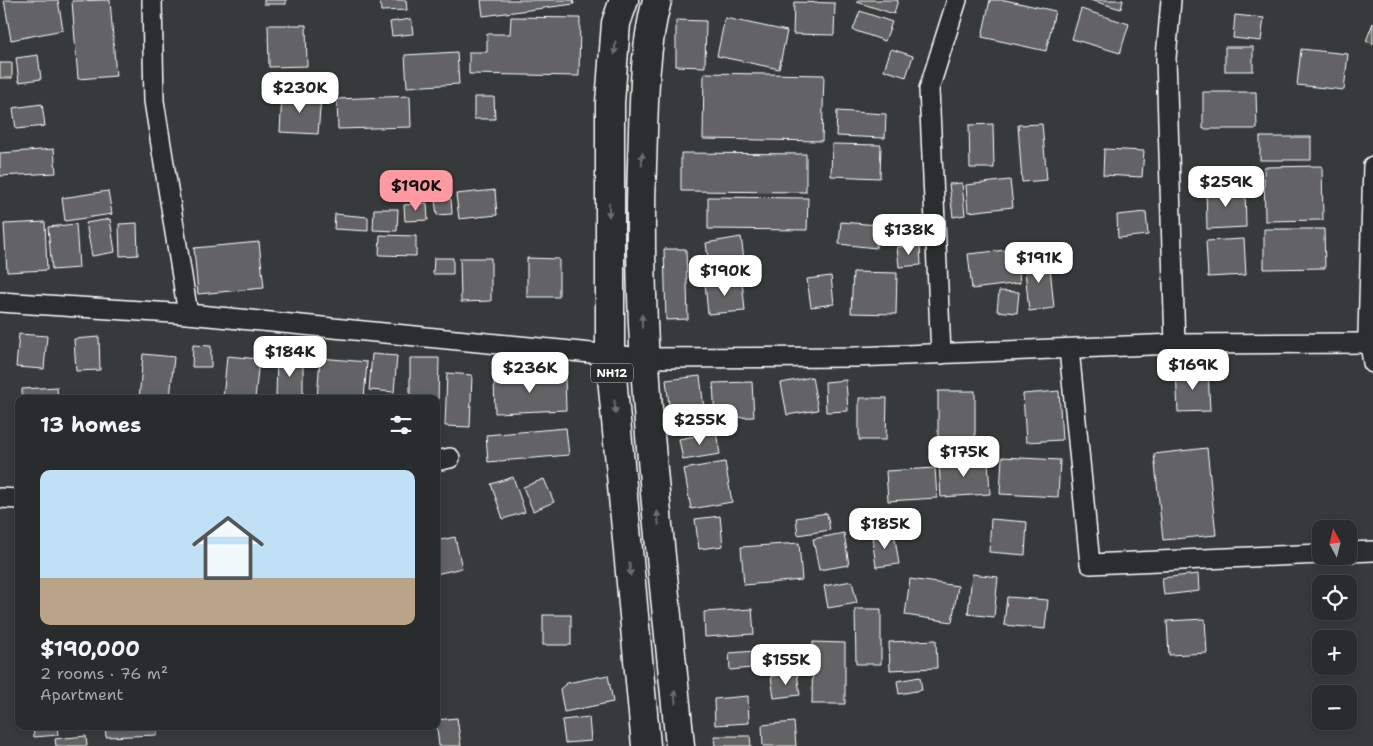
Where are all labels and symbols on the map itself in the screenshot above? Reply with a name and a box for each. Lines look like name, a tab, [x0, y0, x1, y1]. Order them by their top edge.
one-way arrow	[610, 40, 618, 56]
pin: $230K	[265, 72, 335, 114]
one-way arrow	[638, 151, 646, 167]
pin: $259K	[1191, 166, 1261, 208]
pin: $190K	[381, 170, 451, 212]
one-way arrow	[605, 202, 613, 218]
pin: $138K	[874, 214, 944, 256]
pin: $191K	[1004, 242, 1074, 284]
pin: $190K	[690, 254, 760, 297]
one-way arrow	[638, 313, 646, 329]
pin: $184K	[255, 336, 325, 378]
pin: $169K	[1158, 348, 1228, 391]
pin: $236K	[495, 352, 565, 394]
road number: NH12	[591, 363, 633, 382]
one-way arrow	[611, 399, 619, 415]
pin: $255K	[665, 404, 735, 446]
pin: $175K	[929, 436, 999, 478]
pin: $185K	[850, 508, 920, 550]
one-way arrow	[654, 510, 662, 526]
north arrow	[1312, 520, 1358, 565]
one-way arrow	[626, 561, 634, 577]
pin: $155K	[751, 644, 821, 686]
one-way arrow	[671, 689, 679, 705]

